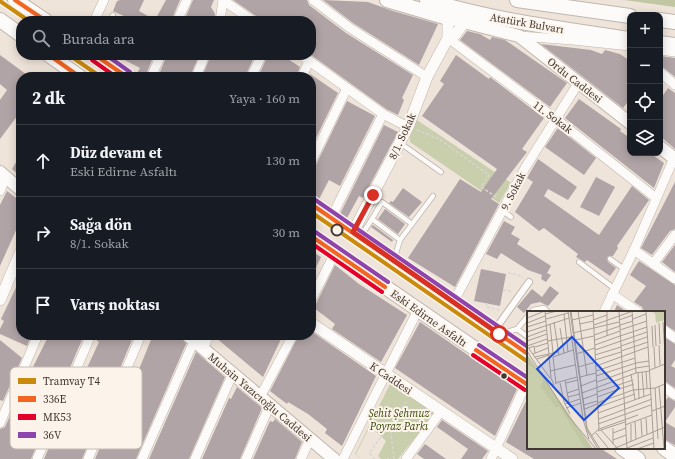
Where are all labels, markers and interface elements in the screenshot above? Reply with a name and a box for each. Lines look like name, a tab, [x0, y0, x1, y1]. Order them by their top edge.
street label: Atatürk Bulvarı	[489, 10, 565, 37]
map controls	[627, 12, 663, 156]
button: +	[627, 12, 663, 48]
search box	[16, 16, 316, 60]
icon: search	[30, 27, 52, 49]
text: Burada ara	[62, 28, 135, 49]
button: −	[627, 48, 663, 84]
street label: Ordu Caddesi	[544, 54, 605, 107]
button: locate	[627, 84, 663, 120]
text: 2 dk	[32, 86, 65, 110]
text: Yaya · 160 m	[229, 90, 300, 107]
street label: 11. Sokak	[530, 98, 576, 138]
street label: 8/1. Sokak	[385, 110, 420, 162]
button: layers	[627, 120, 663, 156]
text: Düz devam et	[70, 142, 162, 163]
icon: ahead	[32, 150, 54, 172]
text: 130 m	[266, 152, 300, 169]
text: Eski Edirne Asfaltı	[70, 163, 177, 180]
street label: 9. Sokak	[498, 169, 530, 213]
route end	[364, 186, 382, 204]
text: Sağa dön	[70, 214, 132, 235]
icon: right	[32, 222, 54, 244]
unlabelled marker	[330, 223, 344, 237]
text: 30 m	[272, 224, 300, 241]
text: 8/1. Sokak	[70, 235, 129, 252]
street label: Eski Edirne Asfaltı	[387, 286, 470, 350]
icon: arrive	[32, 294, 54, 316]
text: Varış noktası	[70, 294, 160, 315]
inset map	[527, 311, 665, 449]
route start	[490, 325, 508, 343]
street label: Muhsin Yazıcıoğlu Caddesi	[205, 350, 315, 445]
street label: K Caddesi	[366, 359, 415, 398]
legend	[10, 367, 142, 449]
unlabelled marker	[499, 371, 509, 381]
text: Tramvay T4	[43, 374, 100, 389]
text: 336E	[43, 392, 66, 407]
park label: Şehit Şehmuz Poyraz Parkı	[368, 406, 430, 434]
text: MK53	[43, 410, 72, 425]
text: 36V	[43, 428, 62, 443]

